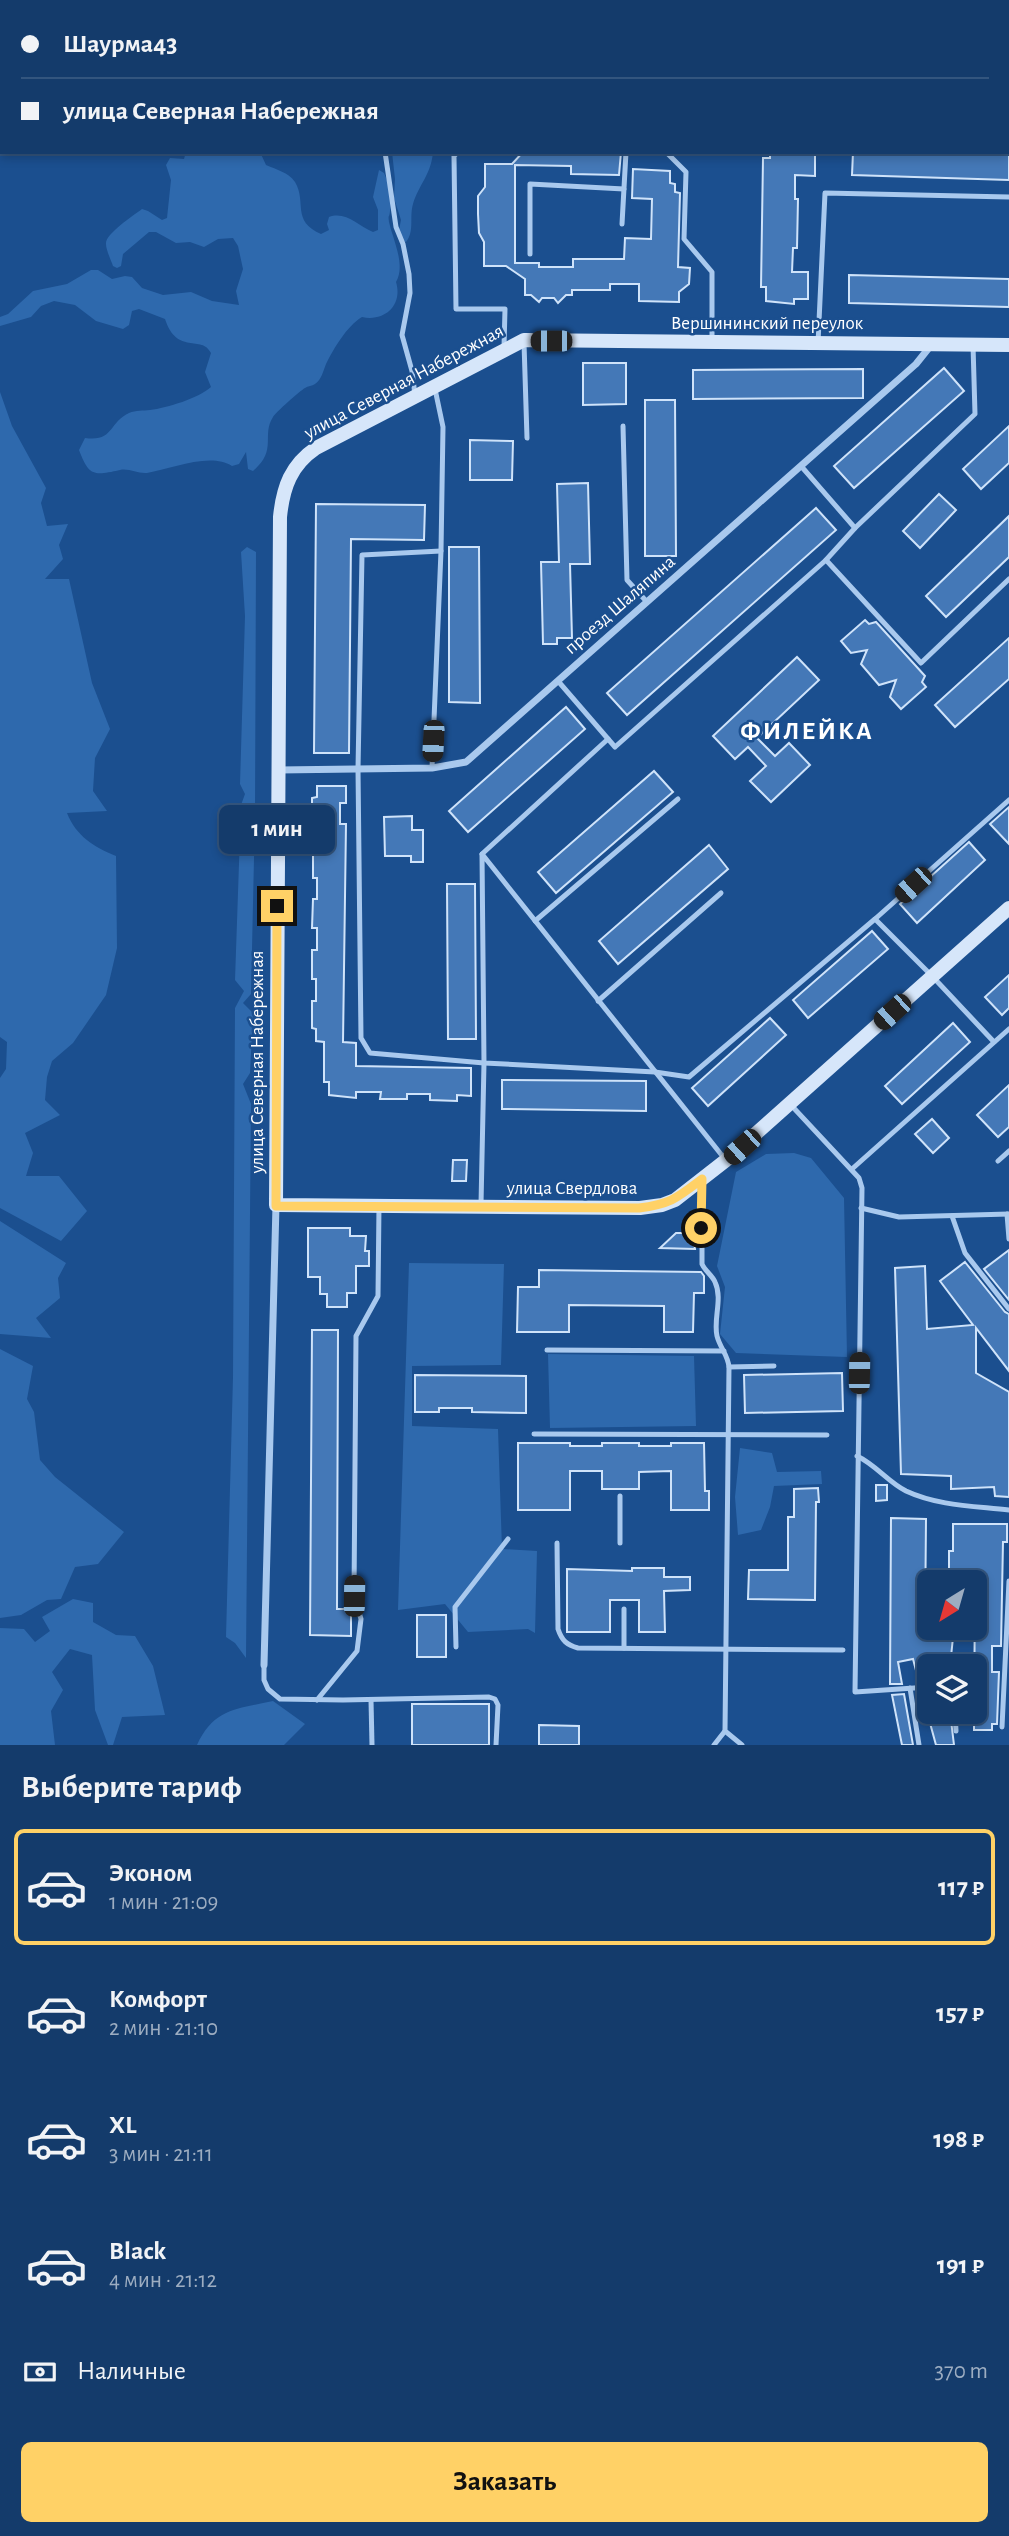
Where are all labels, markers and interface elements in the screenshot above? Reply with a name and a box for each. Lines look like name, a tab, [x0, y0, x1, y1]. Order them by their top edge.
text: Шаурма43	[63, 31, 177, 57]
text: улица Северная Набережная	[63, 98, 379, 124]
street label: Вершининский переулок	[671, 314, 864, 333]
street label: улица Северная Набережная	[300, 321, 507, 443]
car	[531, 331, 573, 352]
street label: проезд Шаляпина	[561, 552, 679, 658]
district label: ФИЛЕЙКА	[740, 718, 874, 744]
car	[422, 719, 445, 763]
callout: 1 мин	[219, 804, 335, 853]
text: 1 мин	[251, 818, 303, 841]
car	[891, 863, 936, 907]
route end	[261, 890, 293, 922]
street label: улица Северная Набережная	[248, 951, 267, 1174]
car	[870, 990, 915, 1034]
car	[720, 1125, 765, 1169]
street label: улица Свердлова	[506, 1179, 638, 1198]
route start	[685, 1212, 717, 1244]
car	[849, 1352, 870, 1394]
north arrow	[917, 1570, 987, 1640]
map controls	[917, 1570, 987, 1724]
car	[344, 1575, 365, 1617]
button: layers	[917, 1654, 987, 1724]
text: Выберите тариф	[21, 1771, 242, 1803]
icon: car	[25, 1856, 88, 1919]
text: Эконом	[109, 1860, 192, 1886]
text: 117 ₽	[938, 1874, 984, 1900]
text: 1 мин · 21:09	[109, 1891, 218, 1914]
icon: car	[25, 1982, 88, 2045]
text: Комфорт	[109, 1986, 207, 2012]
text: 157 ₽	[936, 2000, 984, 2026]
text: 2 мин · 21:10	[109, 2017, 218, 2040]
icon: car	[25, 2108, 88, 2171]
text: XL	[109, 2112, 136, 2138]
text: 198 ₽	[933, 2126, 984, 2152]
text: 3 мин · 21:11	[109, 2143, 213, 2166]
icon: car	[25, 2234, 88, 2297]
text: Black	[109, 2238, 166, 2264]
text: 191 ₽	[937, 2252, 984, 2278]
text: 4 мин · 21:12	[109, 2269, 217, 2292]
icon: cash	[21, 2353, 59, 2391]
text: Наличные	[77, 2358, 186, 2384]
text: 370 m	[935, 2360, 988, 2383]
button: Заказать	[21, 2442, 988, 2522]

